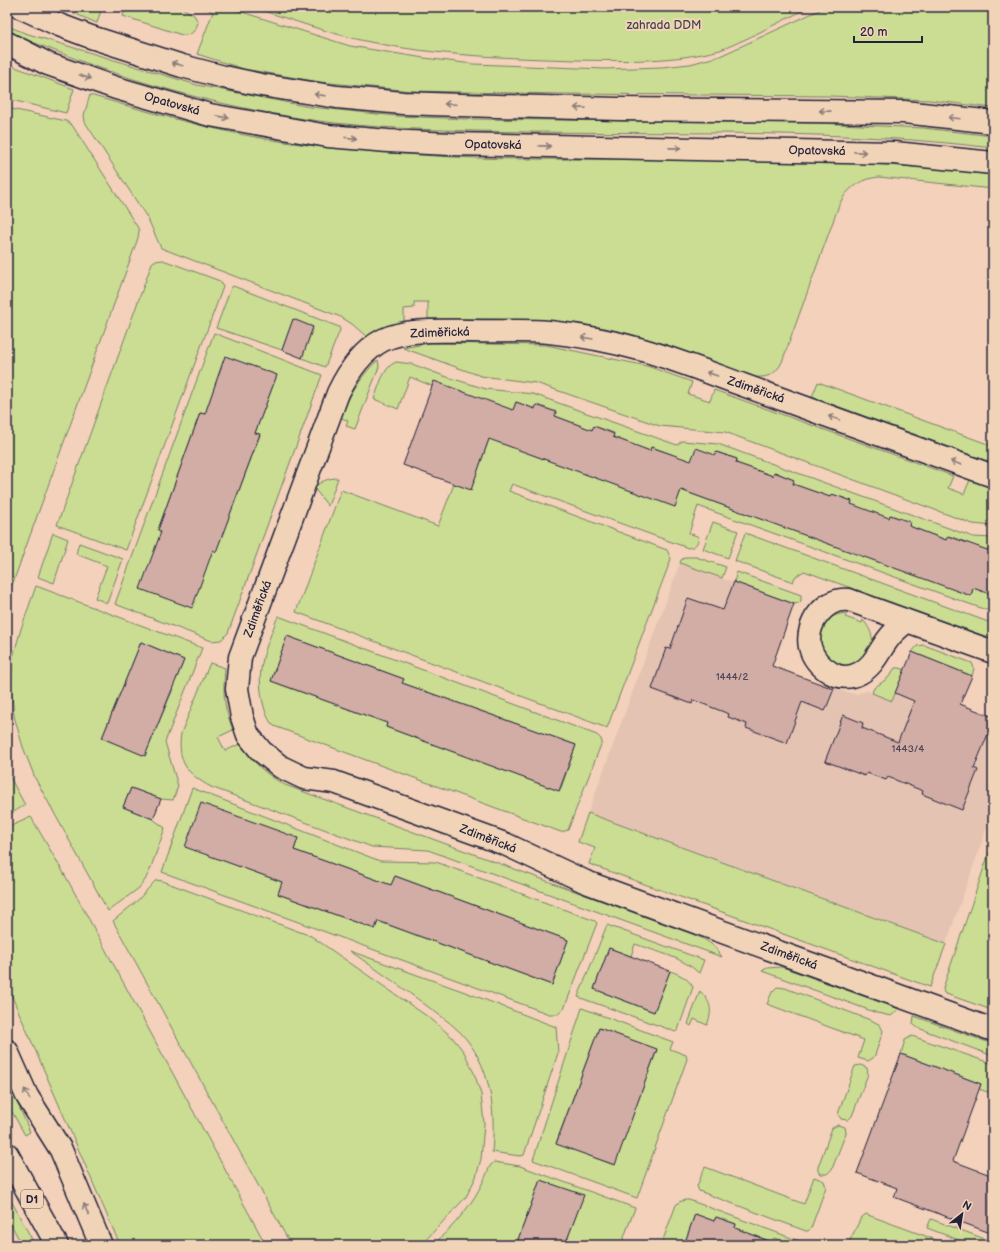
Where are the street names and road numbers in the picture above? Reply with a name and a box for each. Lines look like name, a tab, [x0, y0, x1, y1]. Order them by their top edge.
street label: Opatovská	[142, 89, 202, 119]
street label: Opatovská	[464, 137, 522, 153]
street label: Opatovská	[788, 143, 846, 159]
street label: Zdiměřická	[409, 324, 470, 342]
street label: Zdiměřická	[725, 373, 787, 407]
street label: Zdiměřická	[240, 578, 275, 640]
street label: Zdiměřická	[457, 821, 519, 857]
street label: Zdiměřická	[758, 938, 820, 973]
road number: D1	[21, 1190, 43, 1208]

